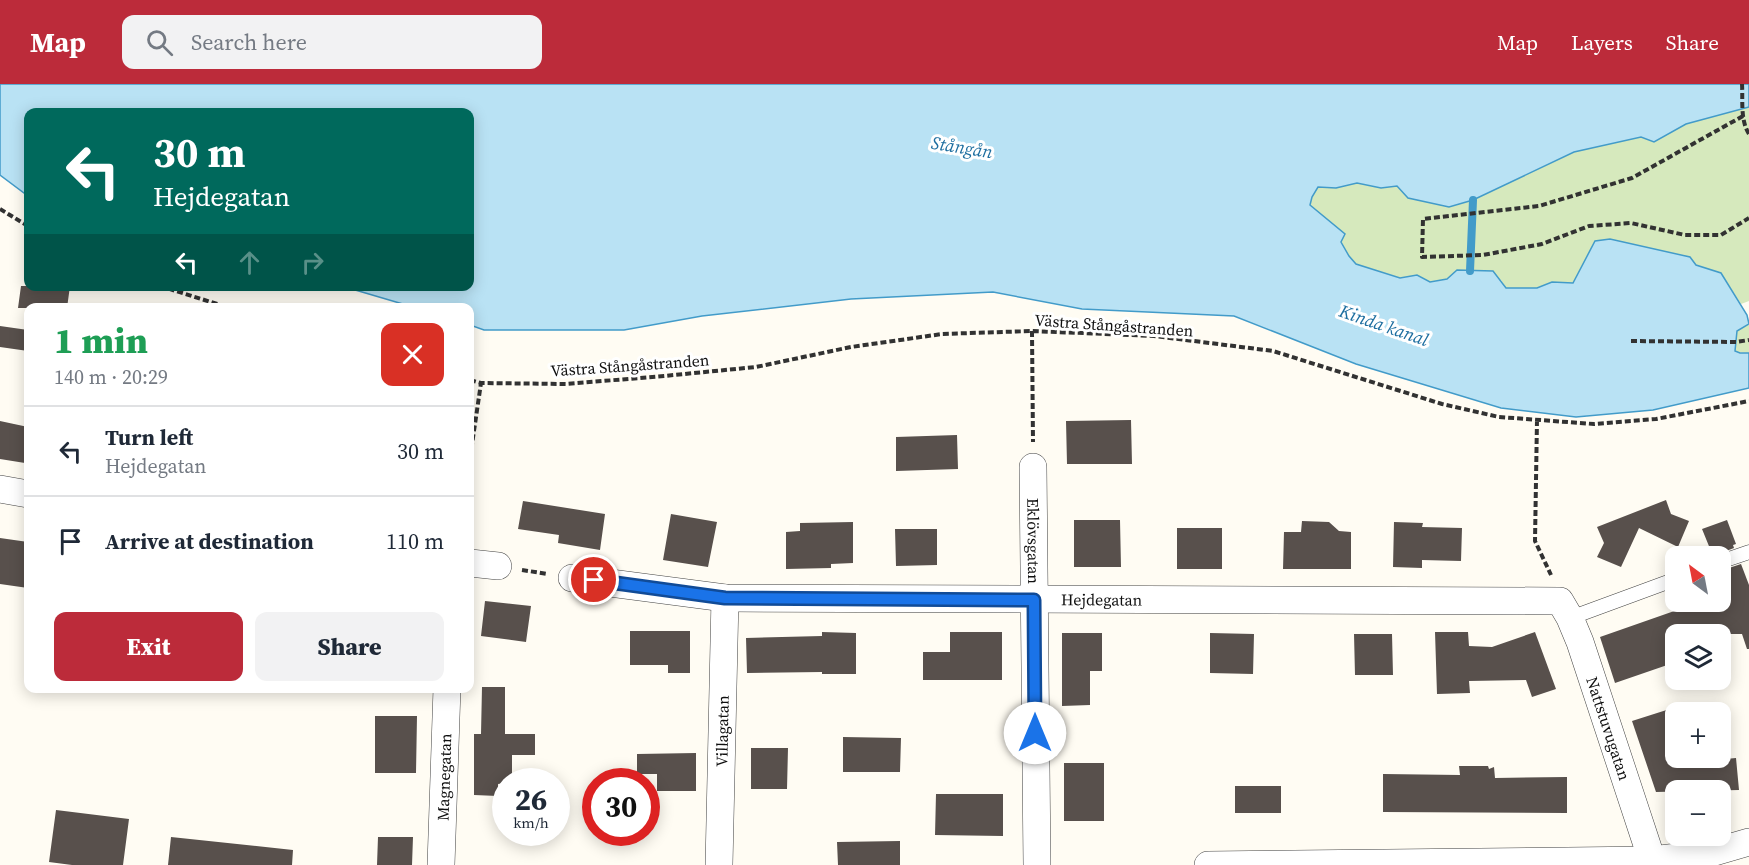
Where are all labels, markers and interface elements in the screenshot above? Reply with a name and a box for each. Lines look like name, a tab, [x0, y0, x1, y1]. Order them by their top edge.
search box	[122, 15, 542, 69]
text: Map	[30, 23, 86, 61]
icon: search	[143, 26, 176, 59]
text: Search here	[191, 27, 307, 57]
text: Map	[1497, 28, 1538, 57]
text: Layers	[1571, 28, 1633, 57]
text: Share	[1666, 28, 1719, 57]
text: 30 m	[153, 123, 246, 181]
water label: Stångån	[930, 130, 994, 164]
icon: left	[54, 132, 132, 210]
text: Hejdegatan	[153, 178, 290, 215]
icon: left	[170, 246, 203, 279]
icon: ahead	[233, 246, 266, 279]
icon: right	[296, 246, 329, 279]
water label: Kinda kanal	[1335, 298, 1432, 352]
street label: Västra Stångåstranden	[1034, 308, 1194, 342]
text: 1 min	[54, 316, 148, 365]
button: close	[381, 323, 444, 386]
street label: Västra Stångåstranden	[550, 348, 710, 382]
text: 140 m · 20:29	[54, 363, 168, 391]
text: Turn left	[105, 422, 193, 452]
icon: left	[54, 435, 87, 468]
text: 30 m	[397, 436, 444, 466]
text: Hejdegatan	[105, 452, 206, 480]
street label: Eklövsgatan	[1022, 498, 1045, 584]
icon: arrive	[54, 525, 87, 558]
text: Arrive at destination	[105, 526, 314, 556]
text: 110 m	[386, 526, 444, 556]
north arrow	[1665, 546, 1731, 612]
map controls	[1665, 546, 1731, 846]
pin	[568, 554, 619, 605]
icon: arrive	[577, 563, 610, 596]
street label: Hejdegatan	[1061, 588, 1143, 611]
button: Exit	[54, 612, 243, 681]
button: Share	[255, 612, 444, 681]
button: layers	[1665, 624, 1731, 690]
street label: Nattstuvugatan	[1581, 674, 1636, 783]
street label: Villagatan	[710, 695, 734, 767]
position arrow	[1003, 701, 1067, 765]
button: +	[1665, 702, 1731, 768]
street label: Magnegatan	[432, 733, 456, 821]
speed limit sign: 30	[582, 768, 660, 846]
text: 26	[515, 779, 547, 820]
button: −	[1665, 780, 1731, 846]
text: km/h	[513, 812, 549, 833]

